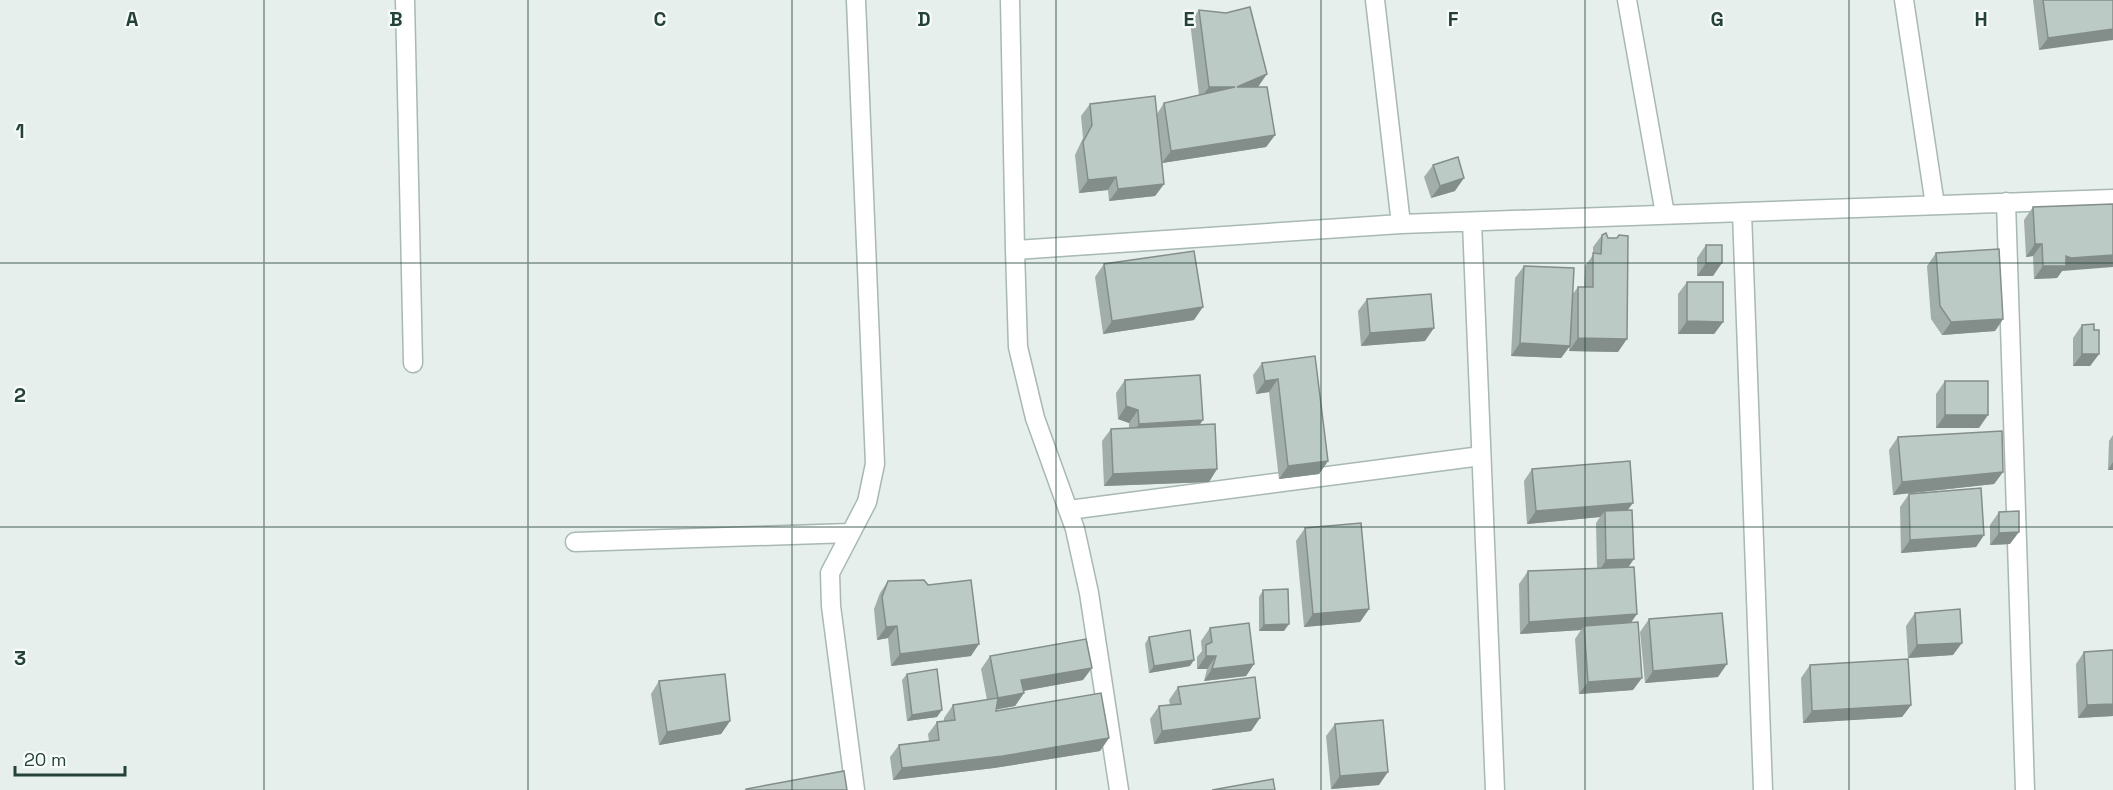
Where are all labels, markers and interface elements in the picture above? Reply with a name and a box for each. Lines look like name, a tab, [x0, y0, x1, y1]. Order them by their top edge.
text: A	[126, 6, 139, 32]
text: B	[389, 6, 403, 32]
text: C	[654, 6, 667, 32]
text: D	[917, 6, 931, 32]
text: E	[1183, 6, 1195, 32]
text: F	[1448, 6, 1459, 32]
text: G	[1710, 6, 1724, 32]
text: H	[1974, 6, 1988, 32]
text: 1	[15, 118, 25, 144]
text: 2	[14, 382, 26, 408]
text: 3	[14, 645, 26, 671]
scale bar	[15, 739, 124, 777]
text: 20 m	[24, 748, 67, 771]

